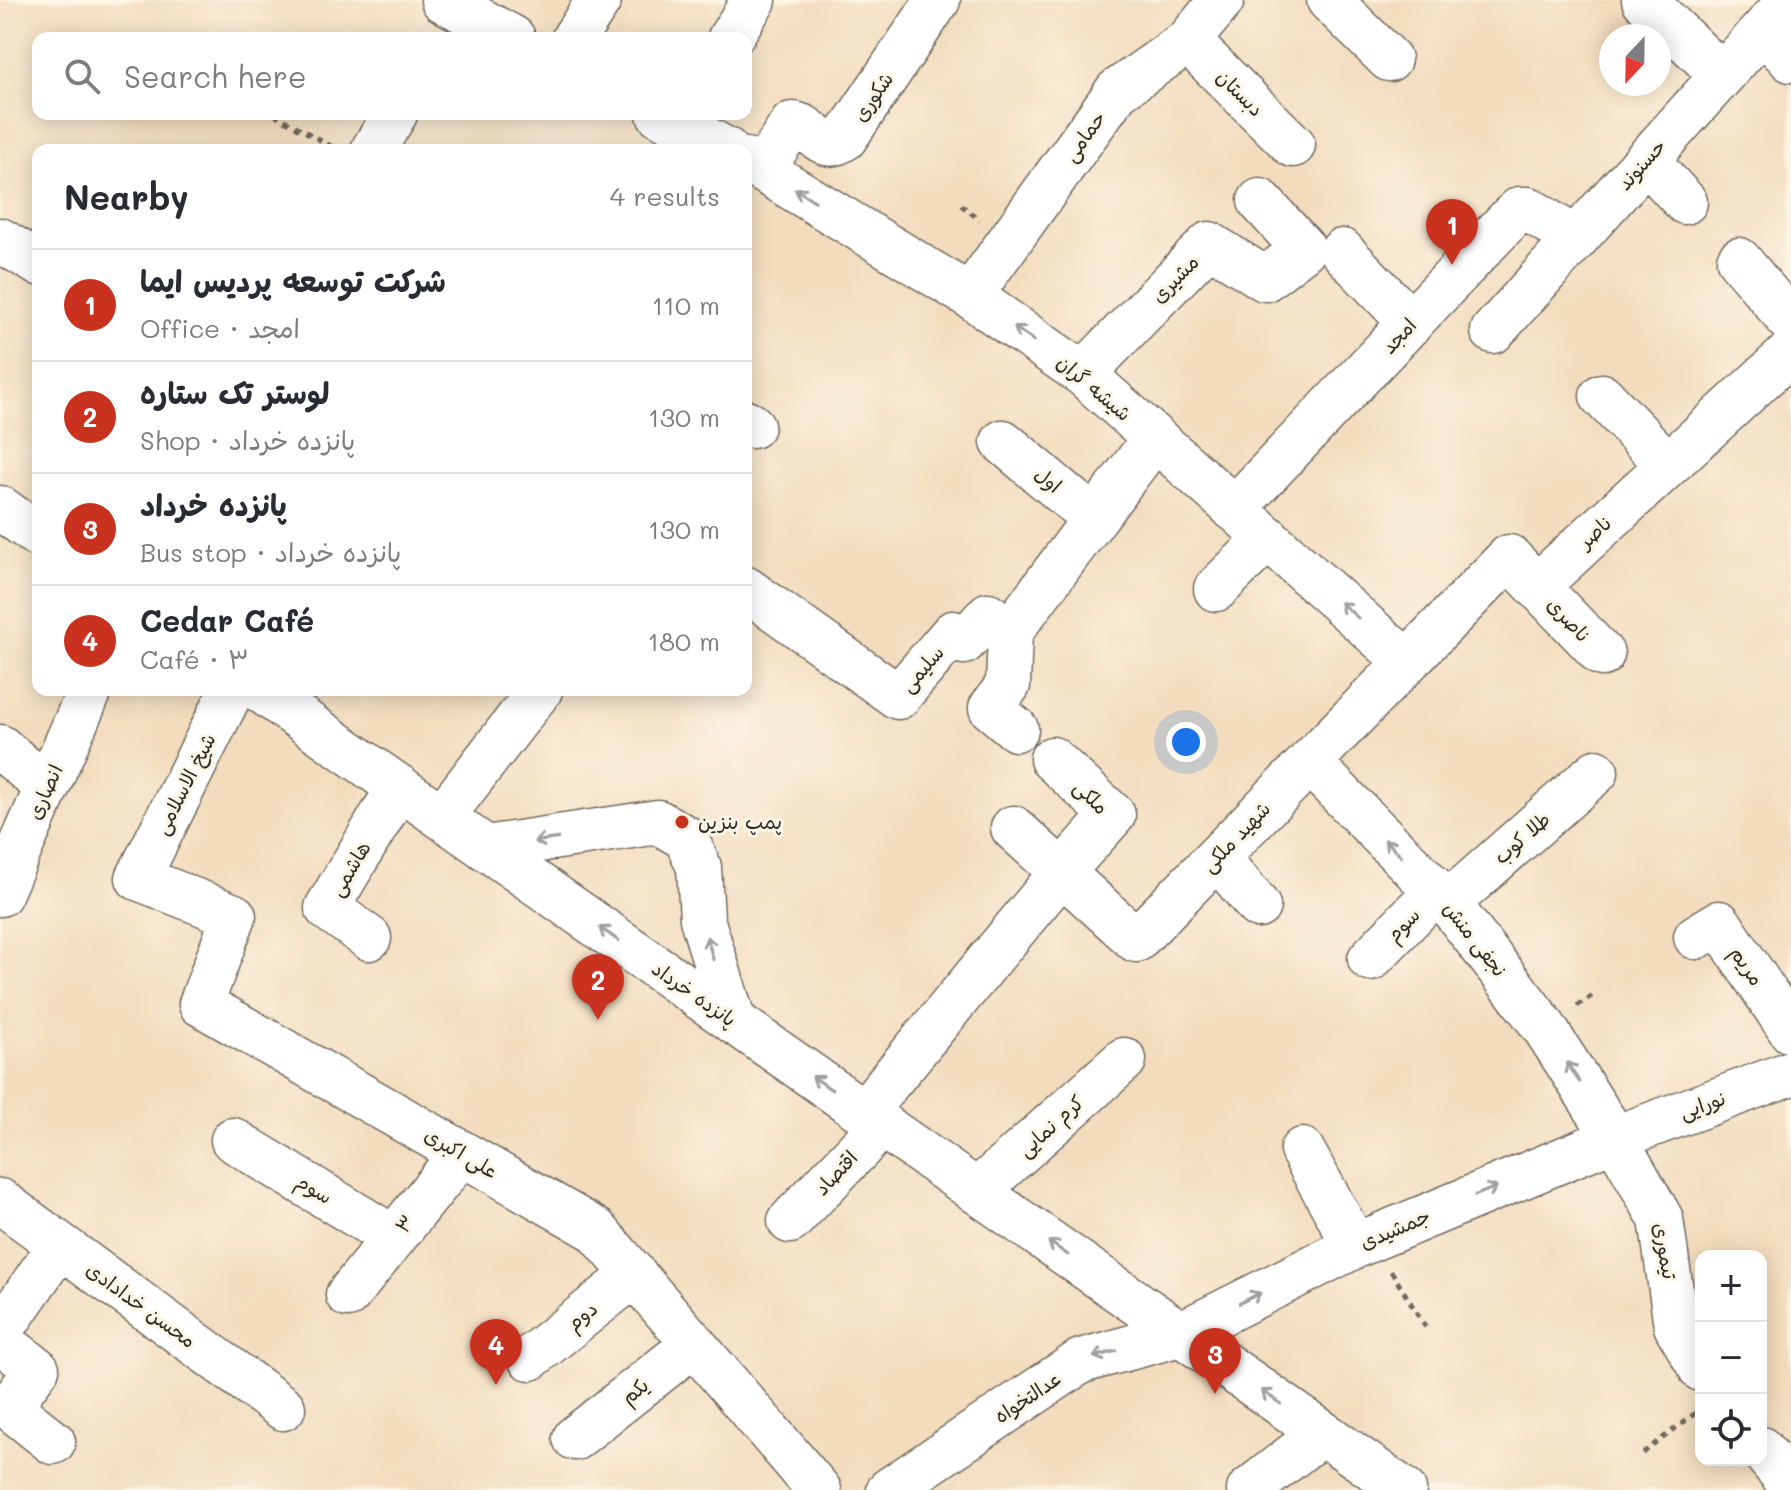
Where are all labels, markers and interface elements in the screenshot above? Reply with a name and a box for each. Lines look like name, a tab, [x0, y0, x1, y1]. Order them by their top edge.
north arrow	[1599, 24, 1671, 96]
search box	[32, 32, 752, 120]
icon: search	[60, 54, 104, 98]
text: Search here	[124, 56, 307, 96]
street label: دبستان	[1212, 63, 1270, 121]
street label: شکوری	[846, 67, 898, 126]
street label: حمامی	[1057, 105, 1111, 167]
street label: حسنوند	[1611, 133, 1670, 195]
text: Nearby	[64, 174, 189, 219]
text: 4 results	[610, 179, 720, 213]
one-way arrow	[794, 186, 817, 202]
pin: 1	[1426, 199, 1478, 265]
street label: مشیری	[1145, 249, 1204, 308]
text: شرکت توسعه پردیس ایما	[140, 260, 446, 300]
text: 1	[84, 288, 96, 322]
text: 110 m	[652, 288, 720, 322]
text: Office · امجد	[140, 311, 300, 345]
street label: امجد	[1375, 312, 1421, 359]
one-way arrow	[1014, 326, 1036, 342]
street label: شیشه گران	[1052, 348, 1137, 426]
text: لوستر تک ستاره	[140, 372, 330, 412]
text: 2	[83, 400, 97, 434]
text: 130 m	[648, 400, 720, 434]
text: Shop · پانزده خرداد	[140, 423, 355, 457]
street label: اول	[1030, 460, 1068, 498]
text: پانزده خرداد	[140, 484, 287, 524]
street label: ناصر	[1570, 509, 1617, 555]
text: 3	[82, 512, 98, 546]
text: 130 m	[648, 512, 720, 546]
text: Bus stop · پانزده خرداد	[140, 535, 401, 569]
street label: ناصری	[1542, 591, 1597, 648]
text: Cedar Café	[140, 600, 314, 640]
one-way arrow	[1339, 601, 1359, 619]
text: 4	[82, 624, 98, 658]
text: 180 m	[648, 624, 720, 658]
street label: سلیمی	[894, 639, 950, 698]
text: Café · ۳	[140, 642, 249, 676]
your location	[1166, 722, 1206, 762]
street label: شیخ الاسلامی	[147, 728, 223, 840]
street label: انصاری	[20, 760, 68, 823]
street label: ملکی	[1068, 773, 1115, 820]
street label: شهید ملکی	[1195, 795, 1276, 878]
street label: طلا کوب	[1488, 806, 1555, 869]
place label: پمپ بنزین	[698, 808, 782, 835]
marker: پمپ بنزین	[673, 813, 691, 831]
one-way arrow	[534, 833, 559, 848]
street label: هاشمی	[323, 836, 377, 901]
one-way arrow	[1384, 838, 1403, 858]
street label: نجفی منش	[1437, 895, 1513, 982]
street label: سوم	[1380, 902, 1428, 950]
one-way arrow	[599, 926, 621, 942]
one-way arrow	[701, 935, 716, 961]
street label: مریم	[1723, 941, 1770, 992]
pin: 2	[572, 954, 624, 1020]
street label: پانزده خرداد	[647, 955, 742, 1033]
one-way arrow	[1565, 1061, 1581, 1084]
one-way arrow	[812, 1075, 834, 1091]
street label: نورایی	[1676, 1084, 1730, 1125]
street label: کرم نمایی	[1012, 1089, 1092, 1165]
street label: علی اکبری	[420, 1121, 503, 1184]
street label: اقتصاد	[808, 1144, 863, 1200]
street label: سوم	[289, 1167, 337, 1212]
one-way arrow	[1474, 1183, 1498, 1197]
street label: جمشیدی	[1355, 1202, 1434, 1254]
street label: ۳	[389, 1209, 419, 1238]
street label: تیموری	[1648, 1221, 1684, 1281]
one-way arrow	[1048, 1240, 1070, 1256]
map controls	[1695, 1250, 1767, 1466]
button: +	[1695, 1250, 1767, 1322]
street label: محسن خدادادی	[81, 1256, 202, 1353]
one-way arrow	[1237, 1290, 1261, 1306]
street label: دوم	[561, 1295, 605, 1339]
pin: 4	[470, 1319, 522, 1385]
button: −	[1695, 1322, 1767, 1394]
pin: 3	[1189, 1328, 1241, 1394]
one-way arrow	[1093, 1348, 1119, 1363]
street label: عدالتخواه	[989, 1364, 1067, 1429]
street label: یکم	[615, 1371, 655, 1412]
one-way arrow	[1261, 1389, 1283, 1405]
button: locate	[1695, 1394, 1767, 1466]

